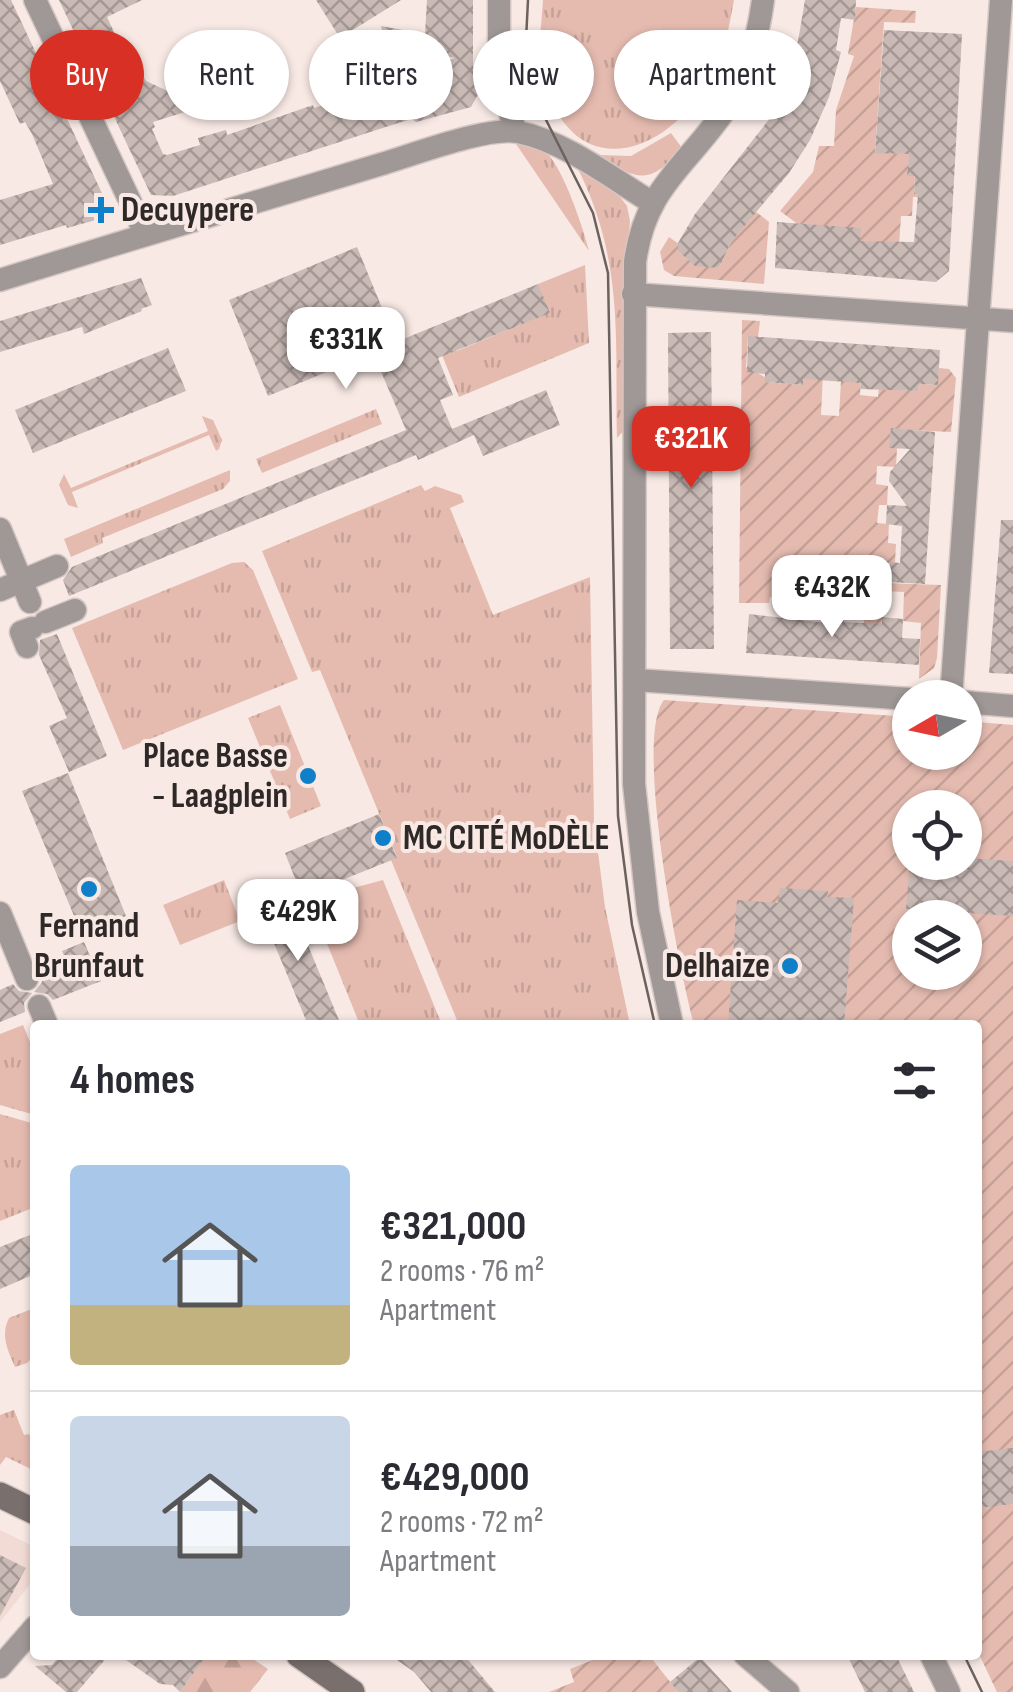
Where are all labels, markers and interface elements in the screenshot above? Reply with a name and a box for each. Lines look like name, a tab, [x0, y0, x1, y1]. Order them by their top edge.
chip: Buy	[30, 30, 144, 120]
chip: Rent	[164, 30, 289, 120]
chip: Filters	[309, 30, 453, 120]
chip: New	[473, 30, 594, 120]
chip: Apartment	[614, 30, 811, 120]
place label: Decuypere	[121, 189, 254, 232]
marker: Decuypere	[90, 199, 112, 221]
pin: €331K	[276, 307, 416, 392]
text: €331K	[309, 320, 383, 359]
pin: €321K	[621, 406, 761, 491]
text: €321K	[654, 419, 728, 458]
pin: €432K	[762, 555, 902, 640]
text: €432K	[794, 568, 870, 607]
north arrow	[892, 680, 982, 770]
map controls	[892, 680, 982, 990]
place label: Place Basse - Laagplein	[143, 735, 288, 818]
marker: Place Basse - Laagplein	[297, 765, 319, 787]
button: locate	[892, 790, 982, 880]
place label: MC CITÉ MoDÈLE	[403, 817, 610, 860]
marker: MC CITÉ MoDÈLE	[372, 827, 394, 849]
marker: Fernand Brunfaut	[78, 878, 100, 900]
pin: €429K	[228, 879, 368, 964]
text: €429K	[259, 892, 337, 931]
button: layers	[892, 900, 982, 990]
place label: Fernand Brunfaut	[34, 905, 144, 988]
place label: Delhaize	[665, 945, 770, 988]
marker: Delhaize	[779, 955, 801, 977]
icon: filters	[887, 1053, 942, 1108]
text: 4 homes	[70, 1055, 195, 1106]
text: €321,000	[380, 1201, 526, 1252]
icon: home	[150, 1205, 270, 1325]
text: 2 rooms · 76 m²	[380, 1252, 544, 1291]
text: Apartment	[380, 1291, 496, 1330]
text: €429,000	[380, 1452, 529, 1503]
icon: home	[150, 1456, 270, 1576]
text: 2 rooms · 72 m²	[380, 1503, 544, 1542]
text: Apartment	[380, 1542, 496, 1581]

